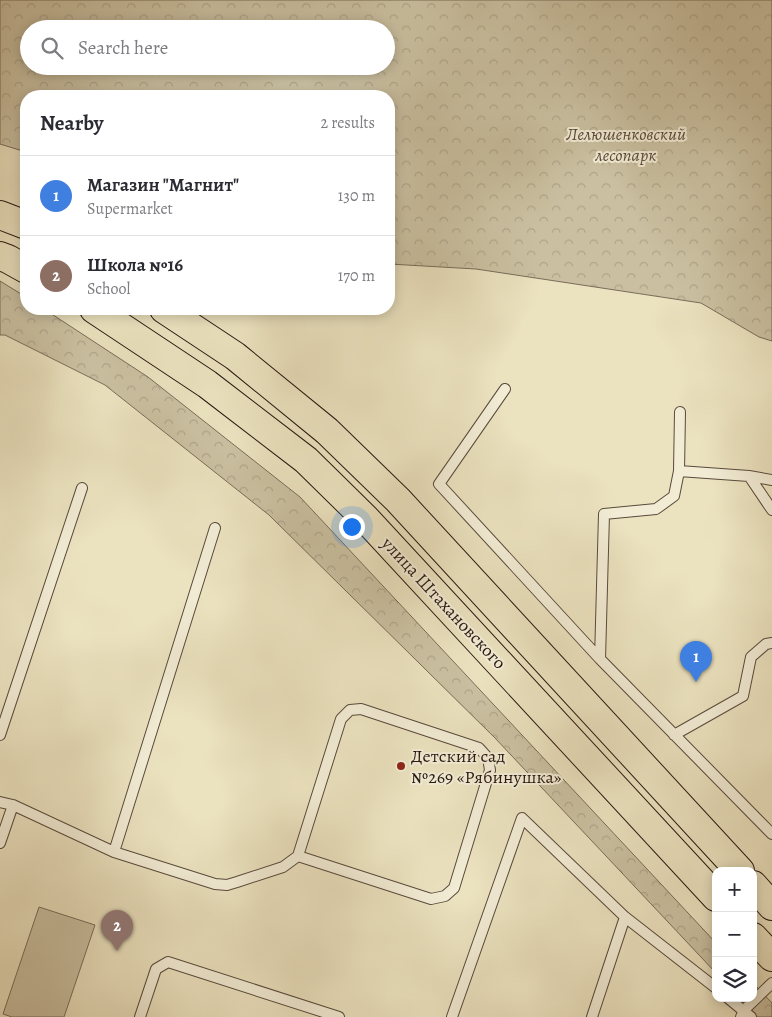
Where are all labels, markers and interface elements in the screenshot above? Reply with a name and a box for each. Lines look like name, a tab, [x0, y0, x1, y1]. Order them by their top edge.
search box	[20, 20, 395, 75]
icon: search	[38, 34, 66, 62]
text: Search here	[78, 35, 168, 61]
text: Nearby	[40, 109, 103, 137]
text: 2 results	[320, 112, 375, 134]
park label: Лелюшенковский лесопарк	[565, 122, 686, 167]
text: Магазин "Магнит"	[87, 172, 239, 198]
text: 1	[53, 185, 59, 207]
text: 130 m	[338, 185, 375, 207]
text: Supermarket	[87, 198, 173, 220]
text: Школа №16	[87, 252, 183, 278]
text: 2	[52, 265, 60, 287]
text: 170 m	[338, 265, 375, 287]
text: School	[87, 278, 130, 300]
your location	[339, 514, 365, 540]
street label: улица Штахановского	[376, 531, 512, 674]
pin: 1	[680, 641, 712, 682]
place label: Детский сад №269 «Рябинушка»	[411, 744, 562, 789]
marker: Детский сад №269 «Рябинушка»	[395, 760, 407, 772]
map controls	[712, 867, 757, 1002]
button: +	[712, 867, 757, 912]
pin: 2	[101, 910, 133, 951]
button: −	[712, 912, 757, 957]
button: layers	[712, 957, 757, 1002]

